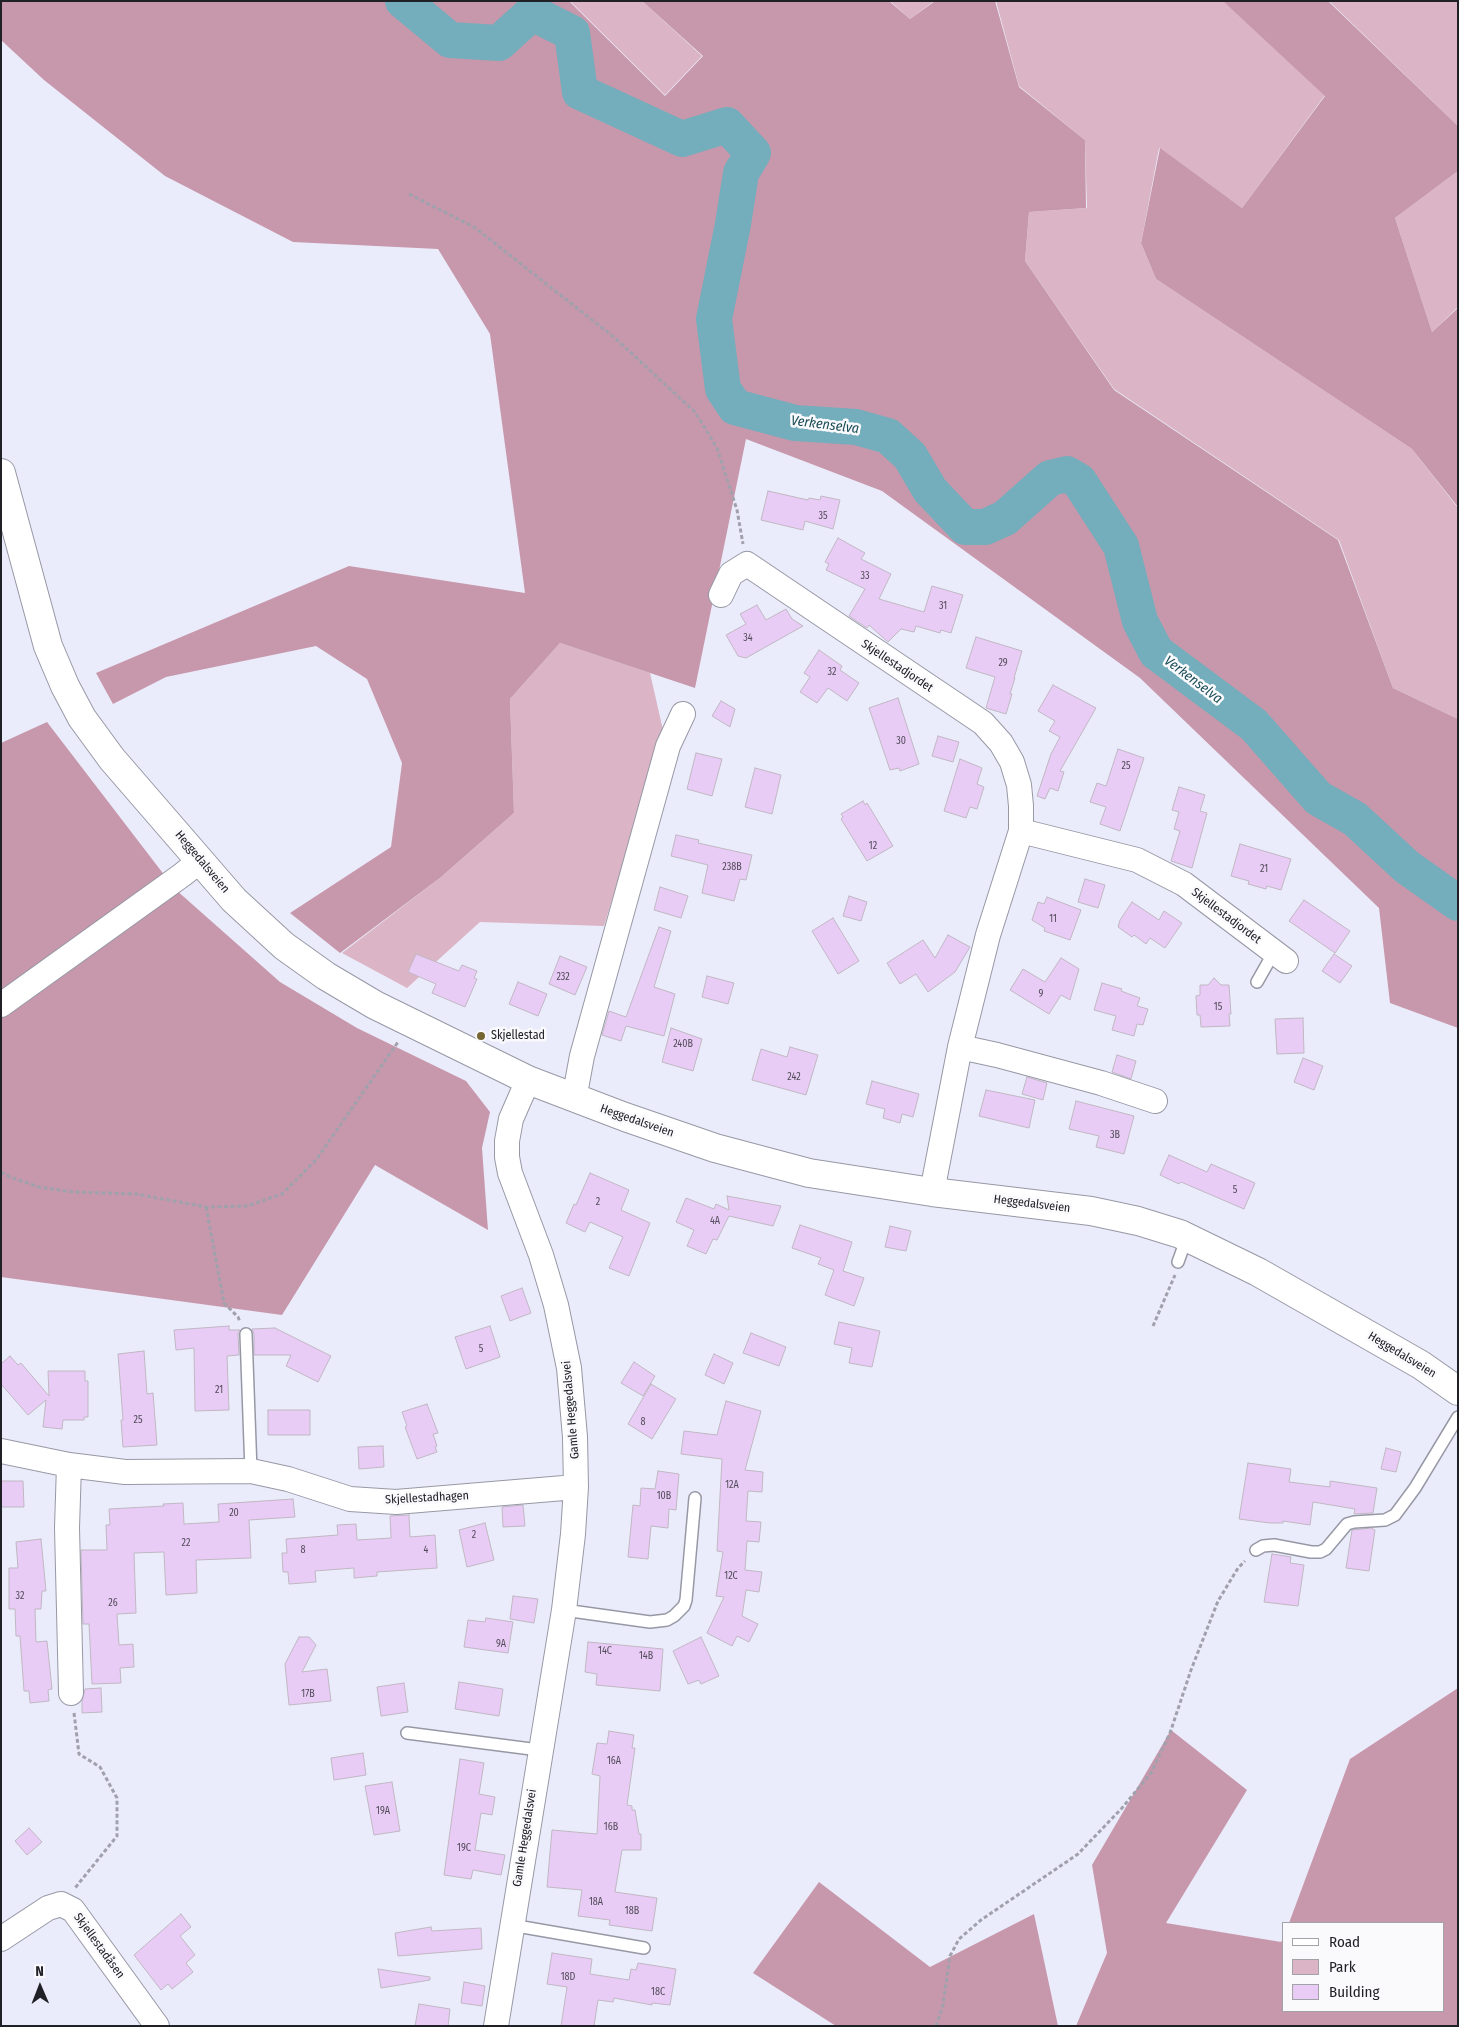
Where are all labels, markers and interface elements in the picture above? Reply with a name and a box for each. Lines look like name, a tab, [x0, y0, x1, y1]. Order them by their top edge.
water label: Verkenselva	[790, 412, 860, 438]
house number: 35	[818, 510, 828, 522]
house number: 33	[860, 570, 870, 582]
house number: 31	[939, 600, 947, 612]
house number: 34	[743, 632, 753, 644]
street label: Skjellestadjordet	[858, 637, 936, 695]
water label: Verkenselva	[1161, 653, 1225, 707]
house number: 29	[998, 657, 1008, 669]
house number: 32	[828, 666, 836, 678]
house number: 30	[896, 735, 906, 747]
house number: 25	[1122, 760, 1130, 772]
street label: Heggedalsveien	[172, 828, 232, 896]
house number: 12	[869, 840, 877, 852]
house number: 238B	[722, 861, 742, 873]
house number: 21	[1260, 863, 1268, 875]
street label: Skjellestadjordet	[1188, 885, 1264, 947]
house number: 11	[1049, 913, 1057, 925]
house number: 232	[556, 971, 570, 983]
house number: 9	[1039, 988, 1043, 1000]
house number: 15	[1214, 1001, 1222, 1013]
place label: Skjellestad	[491, 1029, 545, 1043]
marker: Skjellestad	[475, 1030, 487, 1042]
house number: 240B	[673, 1038, 693, 1050]
house number: 242	[787, 1071, 801, 1083]
street label: Heggedalsveien	[598, 1102, 676, 1140]
house number: 3B	[1110, 1129, 1120, 1141]
house number: 5	[1233, 1184, 1237, 1196]
street label: Heggedalsveien	[993, 1192, 1071, 1216]
house number: 2	[596, 1196, 600, 1208]
house number: 4A	[710, 1215, 720, 1227]
street label: Heggedalsveien	[1365, 1329, 1439, 1381]
house number: 5	[479, 1343, 483, 1355]
street label: Gamle Heggedalsvei	[560, 1360, 582, 1460]
house number: 21	[215, 1384, 223, 1396]
house number: 25	[134, 1414, 142, 1426]
house number: 8	[641, 1416, 645, 1428]
house number: 12A	[725, 1479, 739, 1491]
street label: Skjellestadhagen	[385, 1489, 469, 1507]
house number: 10B	[657, 1490, 671, 1502]
house number: 20	[229, 1507, 239, 1519]
house number: 2	[472, 1529, 476, 1541]
house number: 22	[182, 1537, 190, 1549]
house number: 8	[301, 1544, 305, 1556]
house number: 4	[424, 1544, 428, 1556]
house number: 12C	[724, 1570, 738, 1582]
house number: 32	[16, 1590, 24, 1602]
house number: 26	[108, 1597, 118, 1609]
house number: 9A	[496, 1638, 506, 1650]
house number: 14C	[598, 1645, 612, 1657]
house number: 14B	[639, 1650, 653, 1662]
house number: 17B	[301, 1688, 315, 1700]
house number: 16A	[607, 1755, 621, 1767]
street label: Gamle Heggedalsvei	[510, 1788, 540, 1888]
house number: 19A	[376, 1805, 390, 1817]
house number: 16B	[604, 1821, 618, 1833]
house number: 19C	[457, 1842, 471, 1854]
house number: 18A	[589, 1896, 603, 1908]
house number: 18B	[625, 1905, 639, 1917]
street label: Skjellestadåsen	[71, 1911, 127, 1981]
legend	[1282, 1922, 1444, 2012]
text: Road	[1329, 1933, 1360, 1951]
text: Park	[1329, 1958, 1356, 1976]
north arrow	[15, 1962, 65, 2012]
text: N	[35, 1963, 44, 1980]
house number: 18D	[561, 1971, 575, 1983]
text: Building	[1329, 1983, 1380, 2001]
house number: 18C	[651, 1986, 665, 1998]

